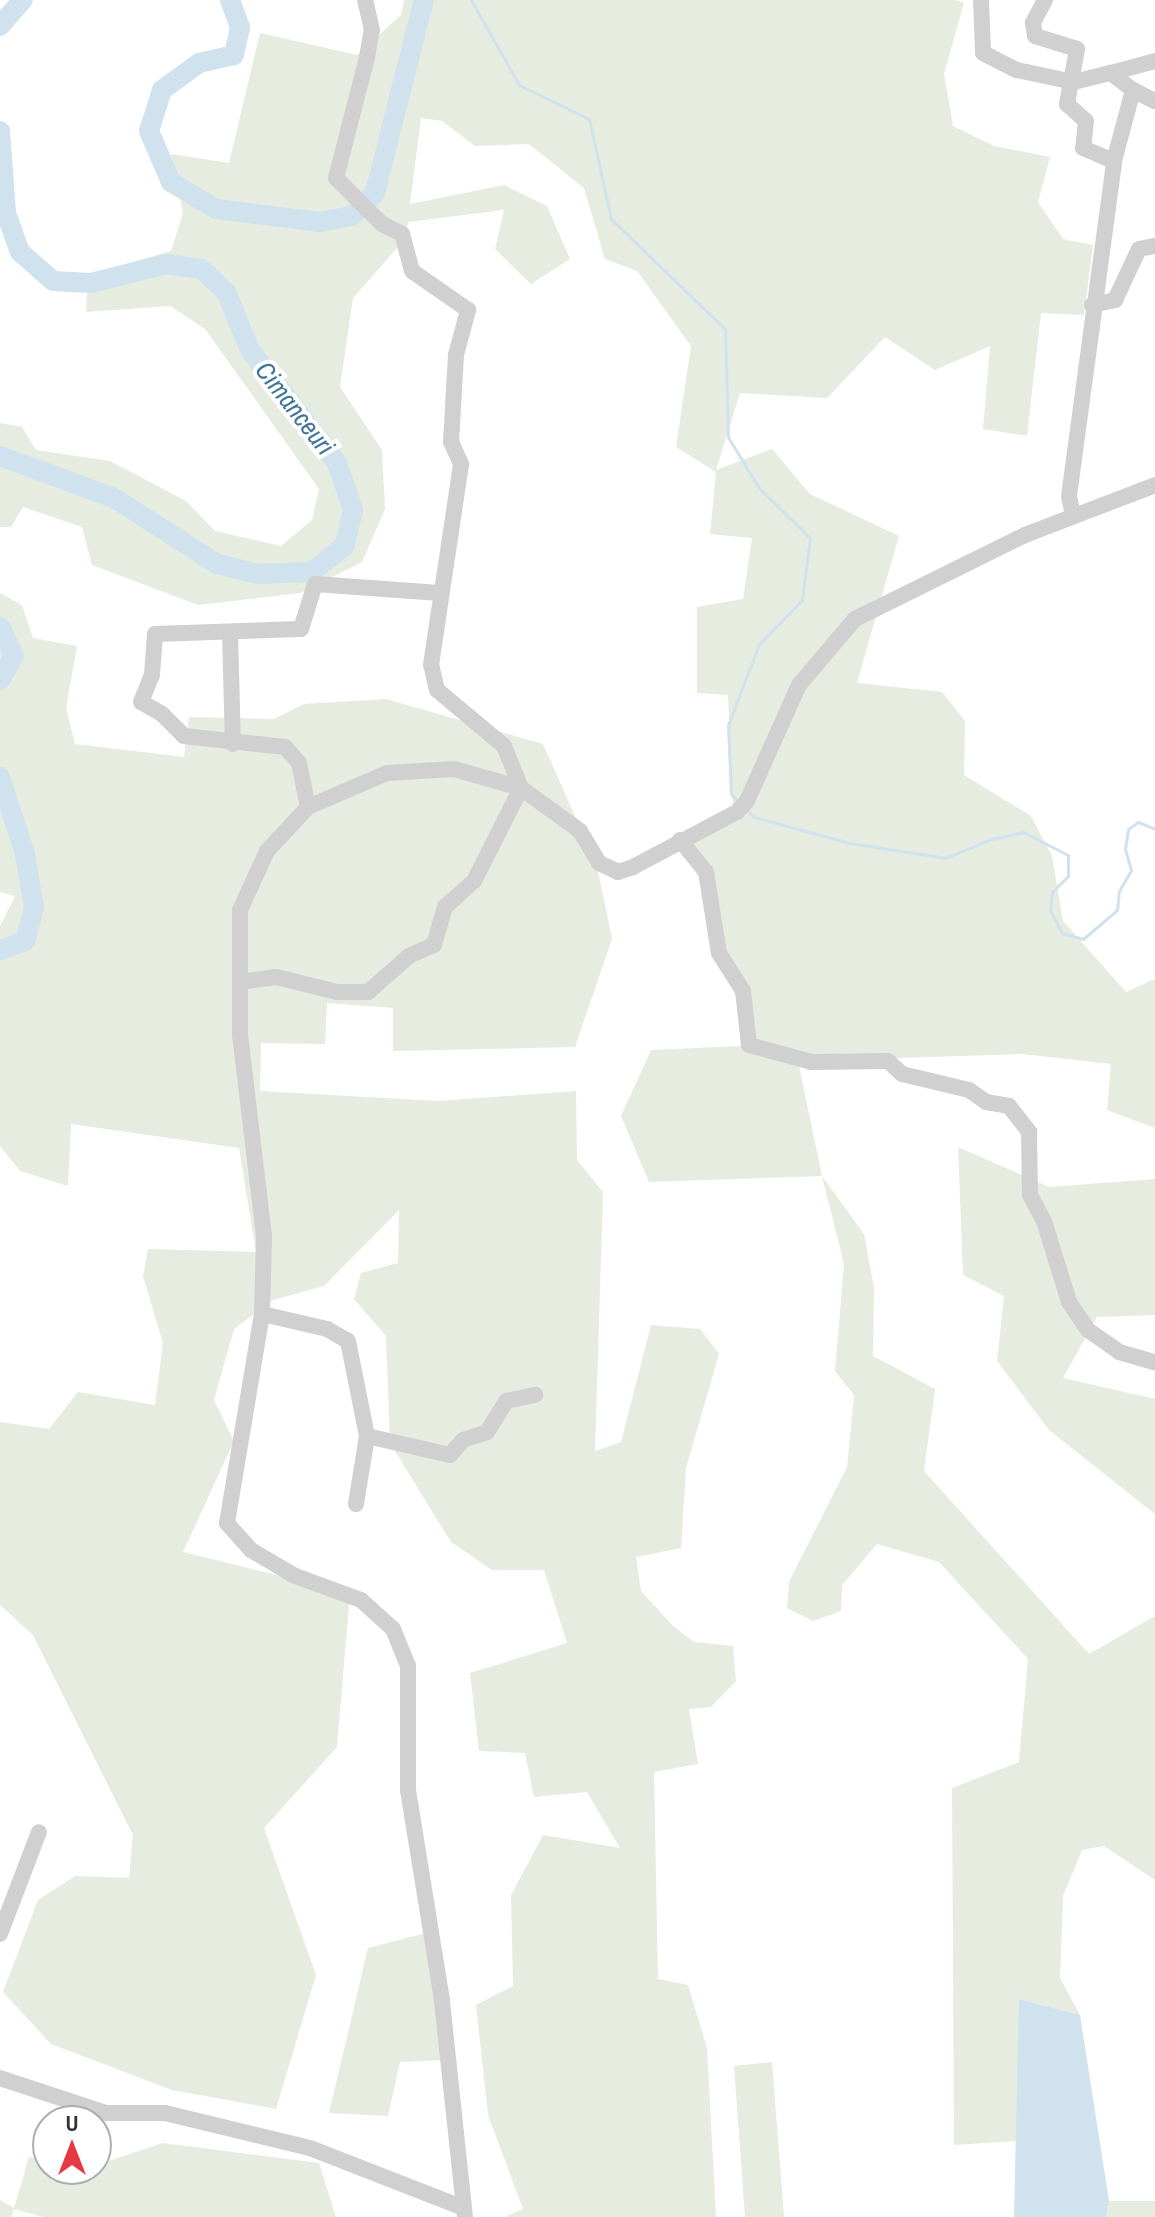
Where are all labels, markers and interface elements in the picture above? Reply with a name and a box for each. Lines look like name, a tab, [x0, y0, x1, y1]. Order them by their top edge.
water label: Cimanceuri	[249, 355, 341, 461]
north arrow	[32, 2105, 112, 2185]
text: U	[65, 2108, 79, 2138]

